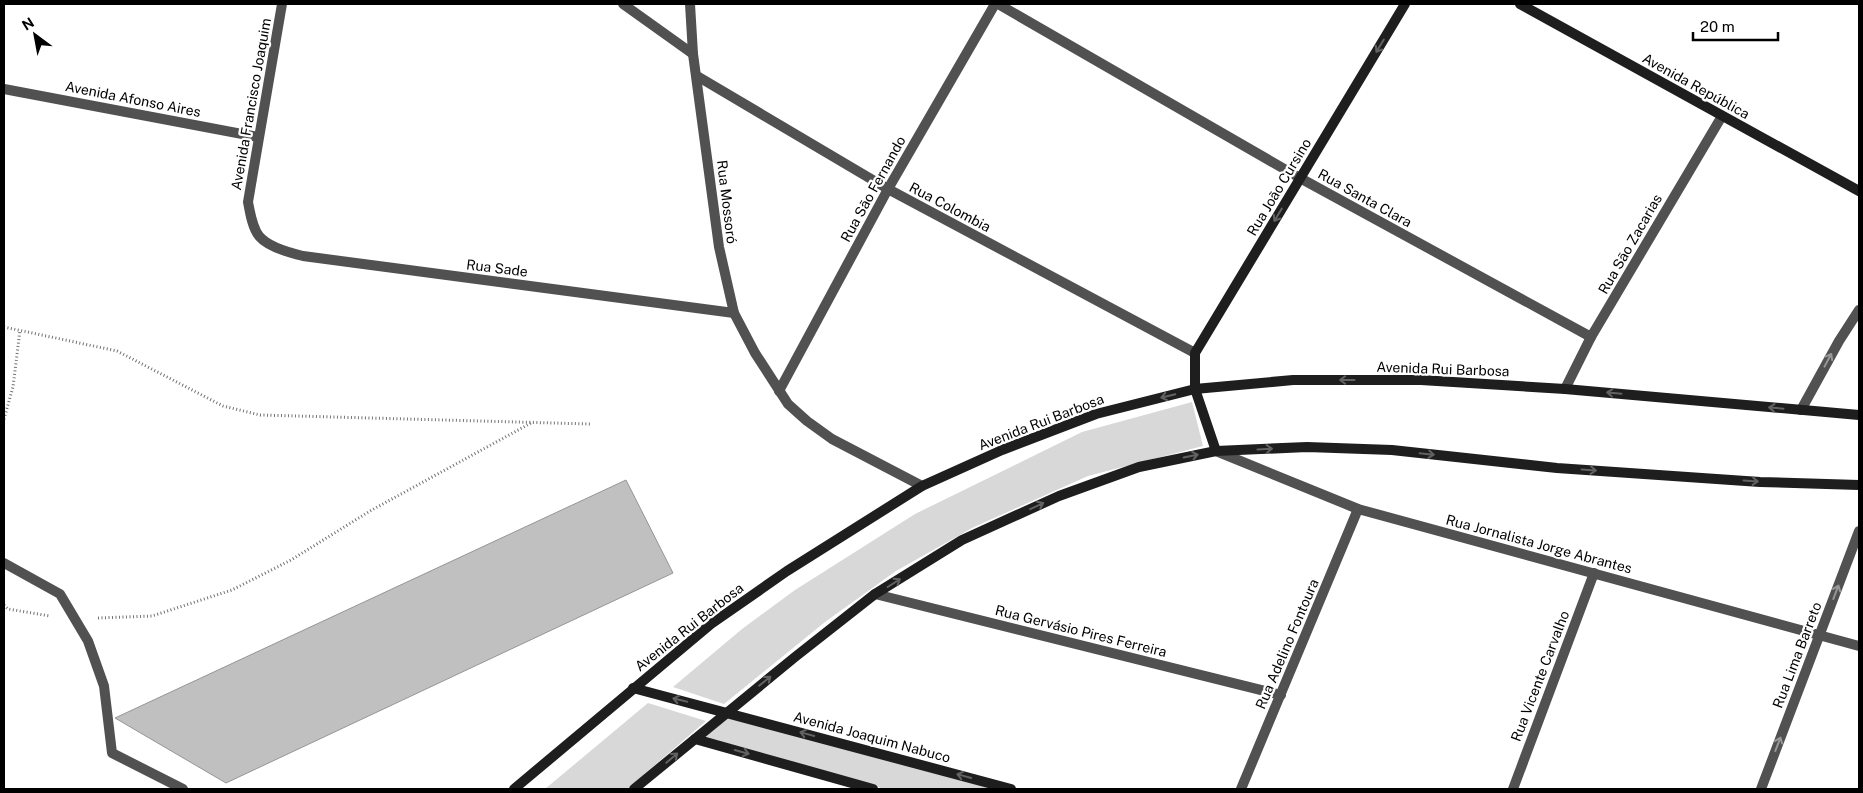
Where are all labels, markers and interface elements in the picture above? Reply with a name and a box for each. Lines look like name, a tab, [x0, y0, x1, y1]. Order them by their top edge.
north arrow	[10, 10, 60, 60]
scale bar	[1693, 10, 1778, 42]
text: N	[19, 14, 37, 34]
street label: Avenida Francisco Joaquim	[228, 17, 274, 191]
text: 20 m	[1700, 18, 1735, 35]
one-way arrow	[1374, 38, 1384, 52]
street label: Avenida República	[1640, 50, 1752, 122]
street label: Avenida Afonso Aires	[64, 78, 202, 120]
street label: Rua São Fernando	[837, 133, 909, 245]
street label: Rua João Cursino	[1244, 135, 1314, 239]
street label: Rua Mossoró	[714, 159, 740, 245]
street label: Rua Santa Clara	[1315, 166, 1415, 230]
street label: Rua Colombia	[907, 179, 993, 235]
street label: Rua São Zacarias	[1595, 191, 1665, 297]
one-way arrow	[1272, 207, 1282, 221]
street label: Rua Sade	[465, 256, 529, 280]
one-way arrow	[1824, 353, 1834, 368]
street label: Avenida Rui Barbosa	[1376, 359, 1510, 379]
one-way arrow	[1339, 375, 1356, 385]
one-way arrow	[1606, 388, 1622, 398]
street label: Avenida Rui Barbosa	[976, 391, 1106, 453]
one-way arrow	[1161, 392, 1177, 401]
one-way arrow	[1768, 403, 1784, 413]
one-way arrow	[1257, 444, 1273, 453]
one-way arrow	[1419, 449, 1435, 459]
one-way arrow	[1182, 451, 1198, 461]
one-way arrow	[1581, 466, 1597, 475]
one-way arrow	[1743, 477, 1759, 486]
one-way arrow	[1029, 501, 1044, 511]
street label: Rua Jornalista Jorge Abrantes	[1444, 511, 1634, 577]
one-way arrow	[886, 577, 900, 587]
street label: Rua Adelino Fontoura	[1252, 577, 1322, 711]
street label: Avenida Rui Barbosa	[632, 580, 746, 674]
one-way arrow	[1832, 585, 1841, 600]
street label: Rua Lima Barreto	[1769, 600, 1825, 710]
street label: Rua Gervásio Pires Ferreira	[994, 602, 1168, 660]
street label: Rua Vicente Carvalho	[1508, 608, 1572, 744]
one-way arrow	[758, 676, 771, 687]
one-way arrow	[673, 695, 689, 704]
street label: Avenida Joaquim Nabuco	[792, 708, 952, 766]
one-way arrow	[799, 728, 815, 738]
one-way arrow	[1774, 737, 1783, 752]
one-way arrow	[733, 748, 749, 758]
one-way arrow	[665, 753, 678, 764]
one-way arrow	[956, 771, 972, 781]

